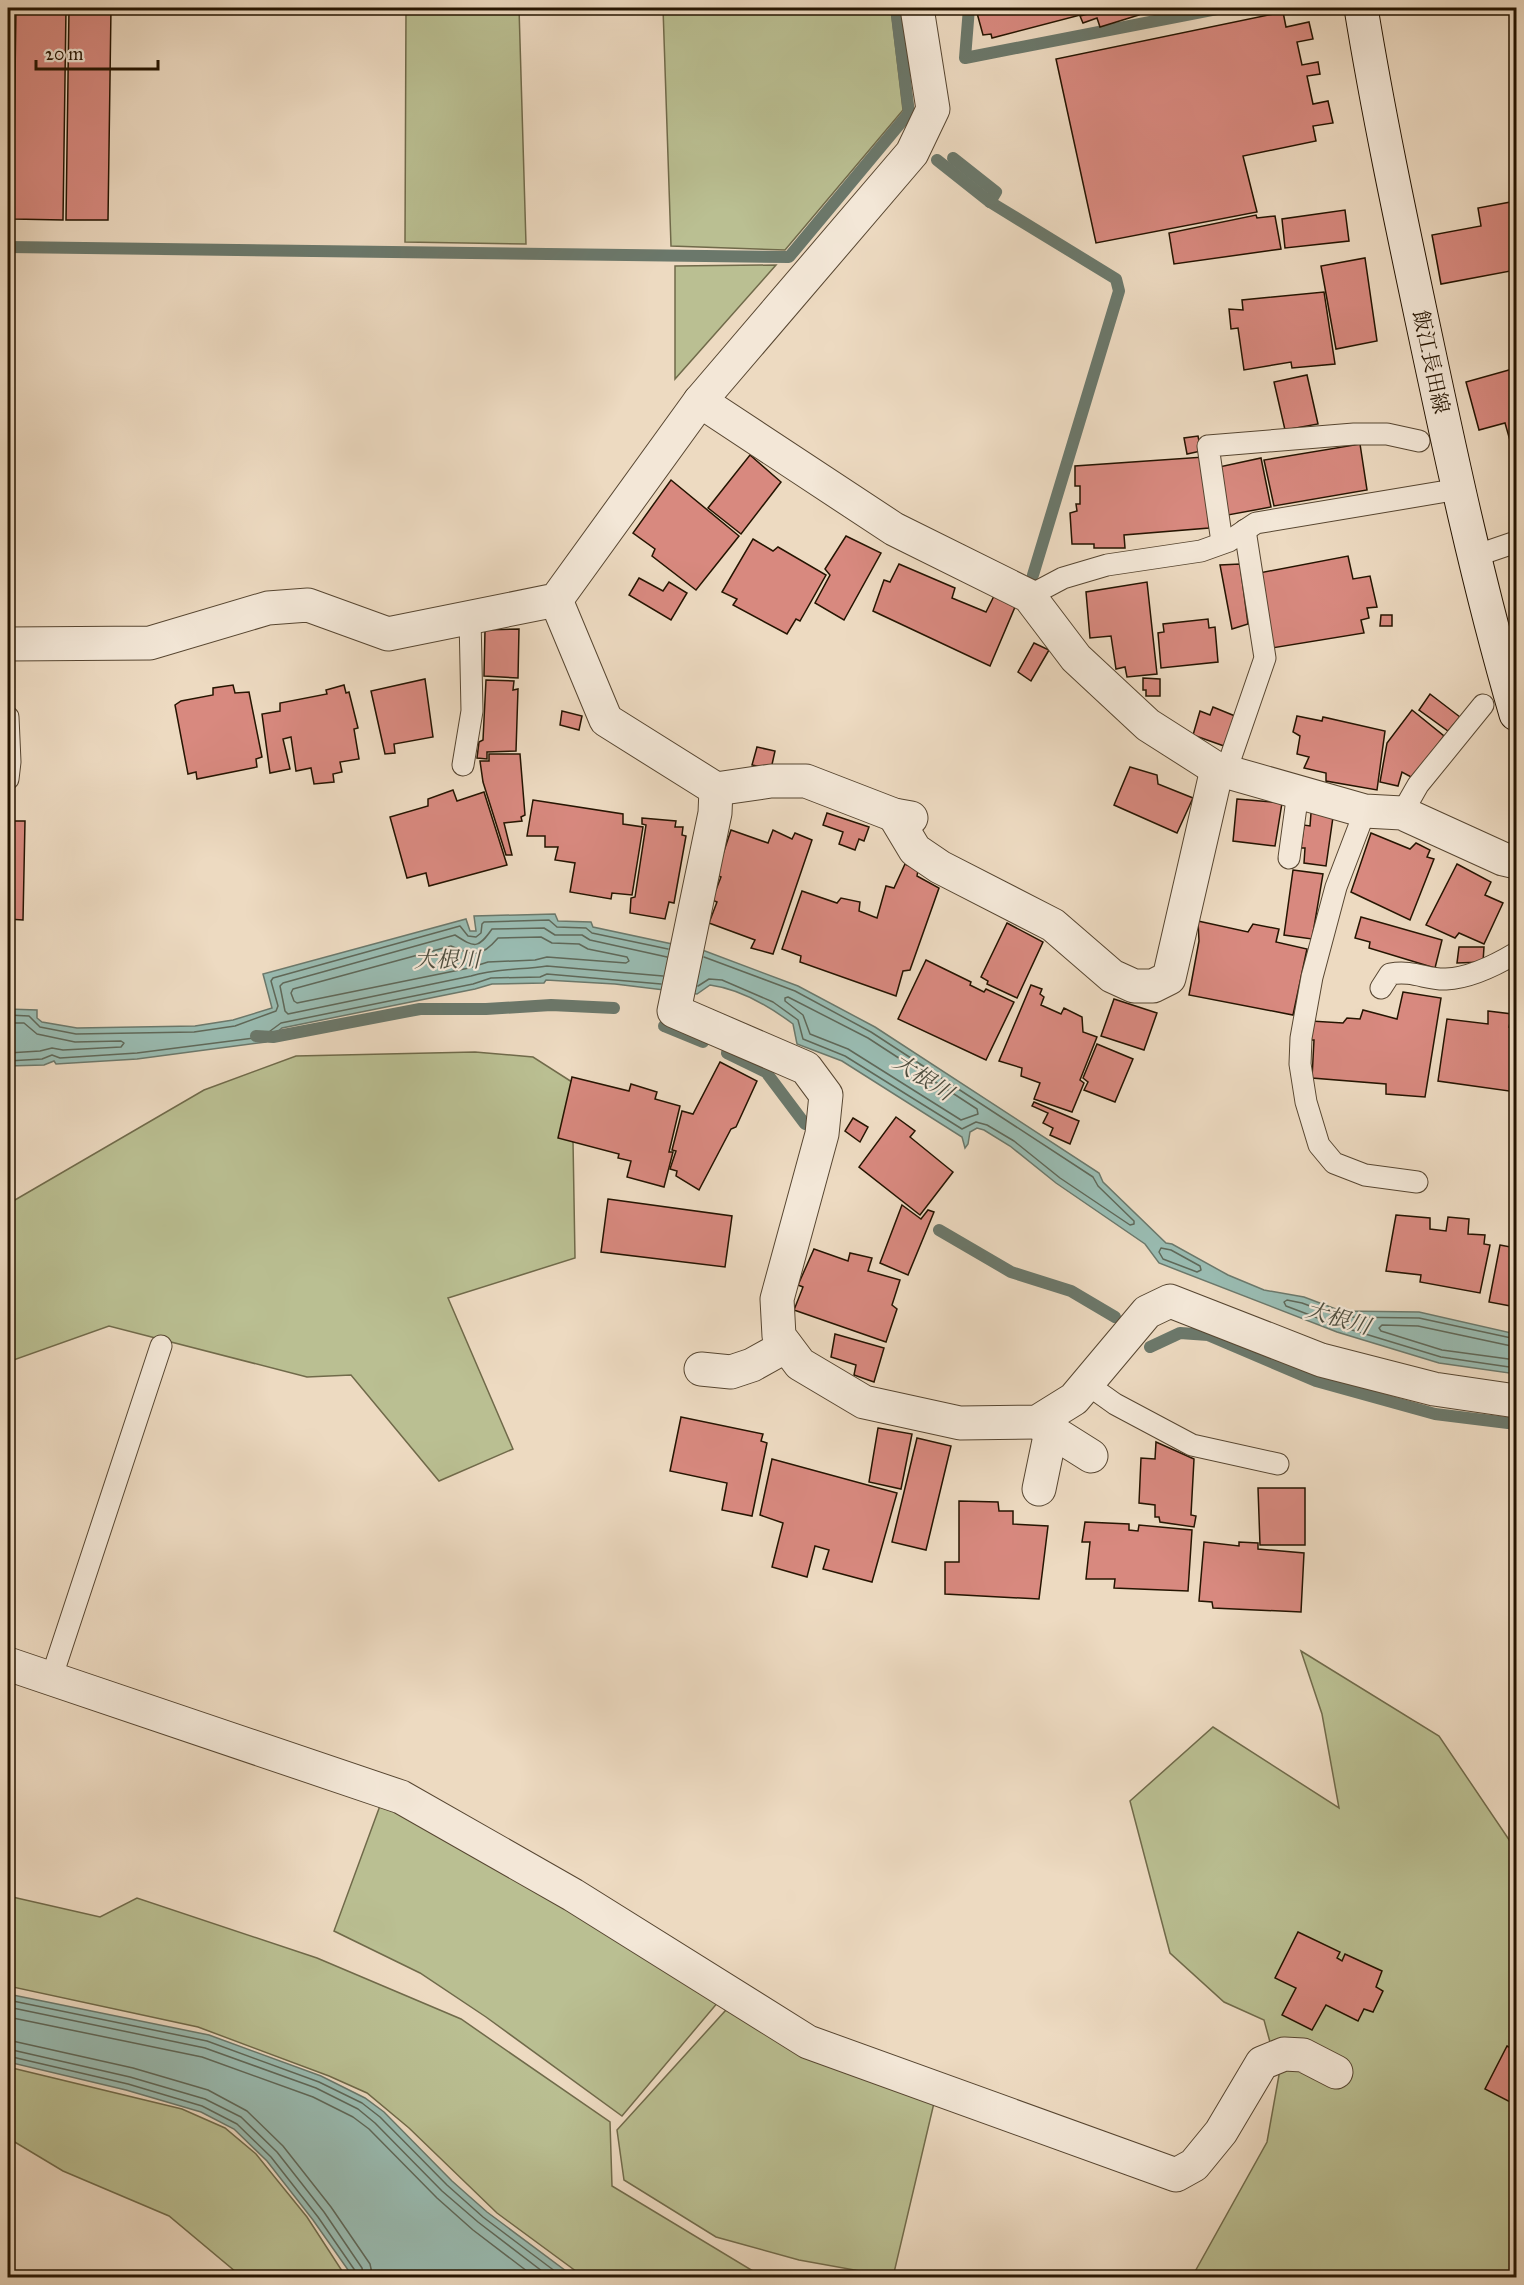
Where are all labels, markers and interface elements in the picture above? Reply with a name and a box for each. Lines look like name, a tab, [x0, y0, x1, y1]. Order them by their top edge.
scale bar	[36, 33, 158, 71]
text: 20 m	[45, 43, 83, 65]
street label: 飯江長田線	[1407, 308, 1455, 416]
water label: 大根川	[414, 946, 482, 973]
water label: 大根川	[888, 1048, 960, 1107]
water label: 大根川	[1303, 1296, 1375, 1341]

